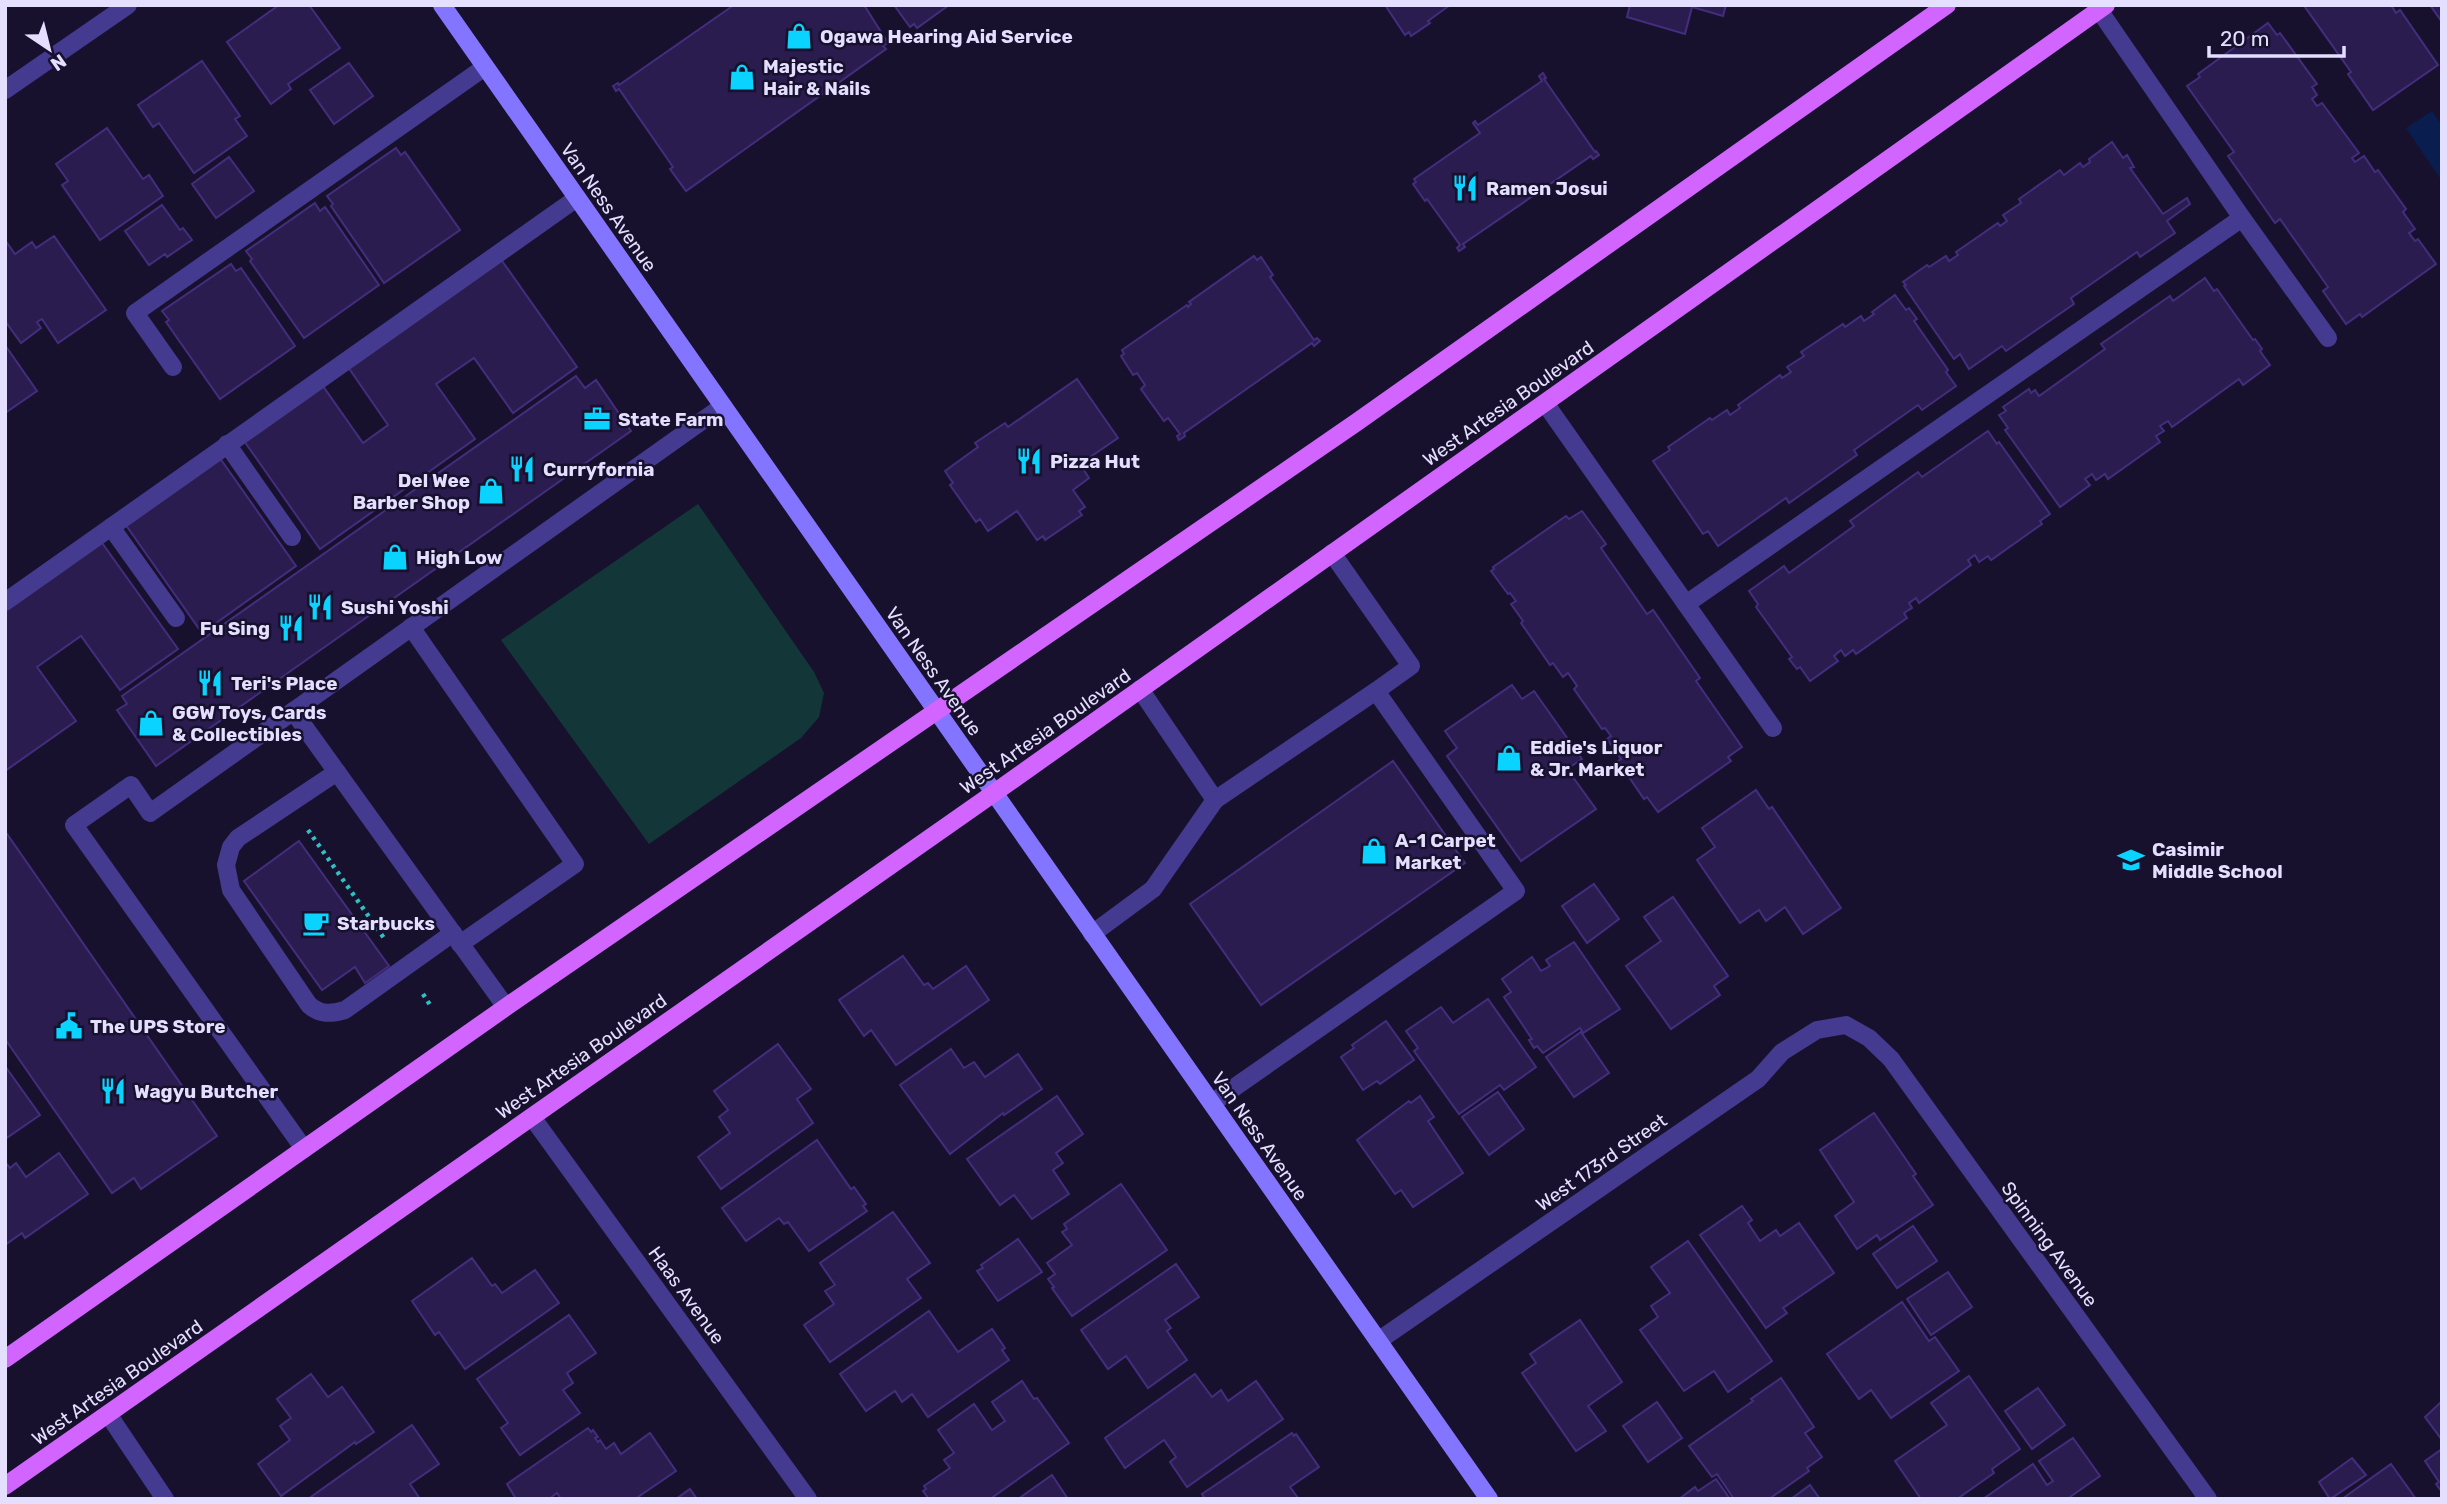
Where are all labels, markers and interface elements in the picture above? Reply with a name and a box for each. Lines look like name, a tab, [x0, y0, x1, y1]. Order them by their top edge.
north arrow	[14, 14, 84, 84]
scale bar	[2209, 14, 2344, 58]
shop icon: Ogawa Hearing Aid Service	[784, 21, 814, 51]
place label: Ogawa Hearing Aid Service	[820, 25, 1073, 48]
text: 20 m	[2220, 26, 2269, 51]
text: N	[46, 49, 71, 76]
place label: Majestic Hair & Nails	[763, 55, 871, 100]
shop icon: Majestic Hair & Nails	[727, 62, 757, 92]
street label: Van Ness Avenue	[556, 138, 662, 276]
restaurant icon: Ramen Josui	[1450, 173, 1480, 203]
place label: Ramen Josui	[1486, 177, 1608, 200]
street label: West Artesia Boulevard	[1419, 336, 1598, 471]
office icon: State Farm	[582, 404, 612, 434]
place label: State Farm	[618, 408, 723, 431]
restaurant icon: Pizza Hut	[1014, 446, 1044, 476]
place label: Pizza Hut	[1050, 450, 1140, 473]
restaurant icon: Curryfornia	[507, 454, 537, 484]
place label: Curryfornia	[543, 458, 655, 481]
place label: Del Wee Barber Shop	[353, 469, 470, 514]
shop icon: Del Wee Barber Shop	[476, 476, 506, 506]
shop icon: High Low	[380, 542, 410, 572]
place label: High Low	[416, 546, 503, 569]
restaurant icon: Sushi Yoshi	[305, 592, 335, 622]
place label: Sushi Yoshi	[341, 596, 449, 619]
street label: Van Ness Avenue	[881, 602, 987, 740]
restaurant icon: Fu Sing	[276, 613, 306, 643]
place label: Fu Sing	[200, 617, 270, 640]
street label: West Artesia Boulevard	[956, 664, 1135, 799]
restaurant icon: Teri's Place	[195, 668, 225, 698]
place label: Teri's Place	[231, 672, 337, 695]
place label: GGW Toys, Cards & Collectibles	[172, 701, 326, 746]
shop icon: GGW Toys, Cards & Collectibles	[136, 708, 166, 738]
place label: Eddie's Liquor & Jr. Market	[1530, 736, 1663, 781]
shop icon: Eddie's Liquor & Jr. Market	[1494, 743, 1524, 773]
place label: A-1 Carpet Market	[1395, 829, 1496, 874]
shop icon: A-1 Carpet Market	[1359, 836, 1389, 866]
place label: Casimir Middle School	[2152, 838, 2283, 883]
school or university icon: Casimir Middle School	[2116, 845, 2146, 875]
cafe icon: Starbucks	[301, 908, 331, 938]
place label: Starbucks	[337, 912, 435, 935]
street label: West Artesia Boulevard	[492, 989, 671, 1124]
public building icon: The UPS Store	[54, 1011, 84, 1041]
place label: The UPS Store	[90, 1015, 226, 1038]
street label: Van Ness Avenue	[1207, 1067, 1313, 1205]
restaurant icon: Wagyu Butcher	[98, 1076, 128, 1106]
place label: Wagyu Butcher	[134, 1080, 279, 1103]
street label: West 173rd Street	[1531, 1108, 1672, 1216]
street label: Spinning Avenue	[1997, 1177, 2103, 1311]
street label: Haas Avenue	[644, 1242, 730, 1349]
street label: West Artesia Boulevard	[28, 1315, 207, 1450]

